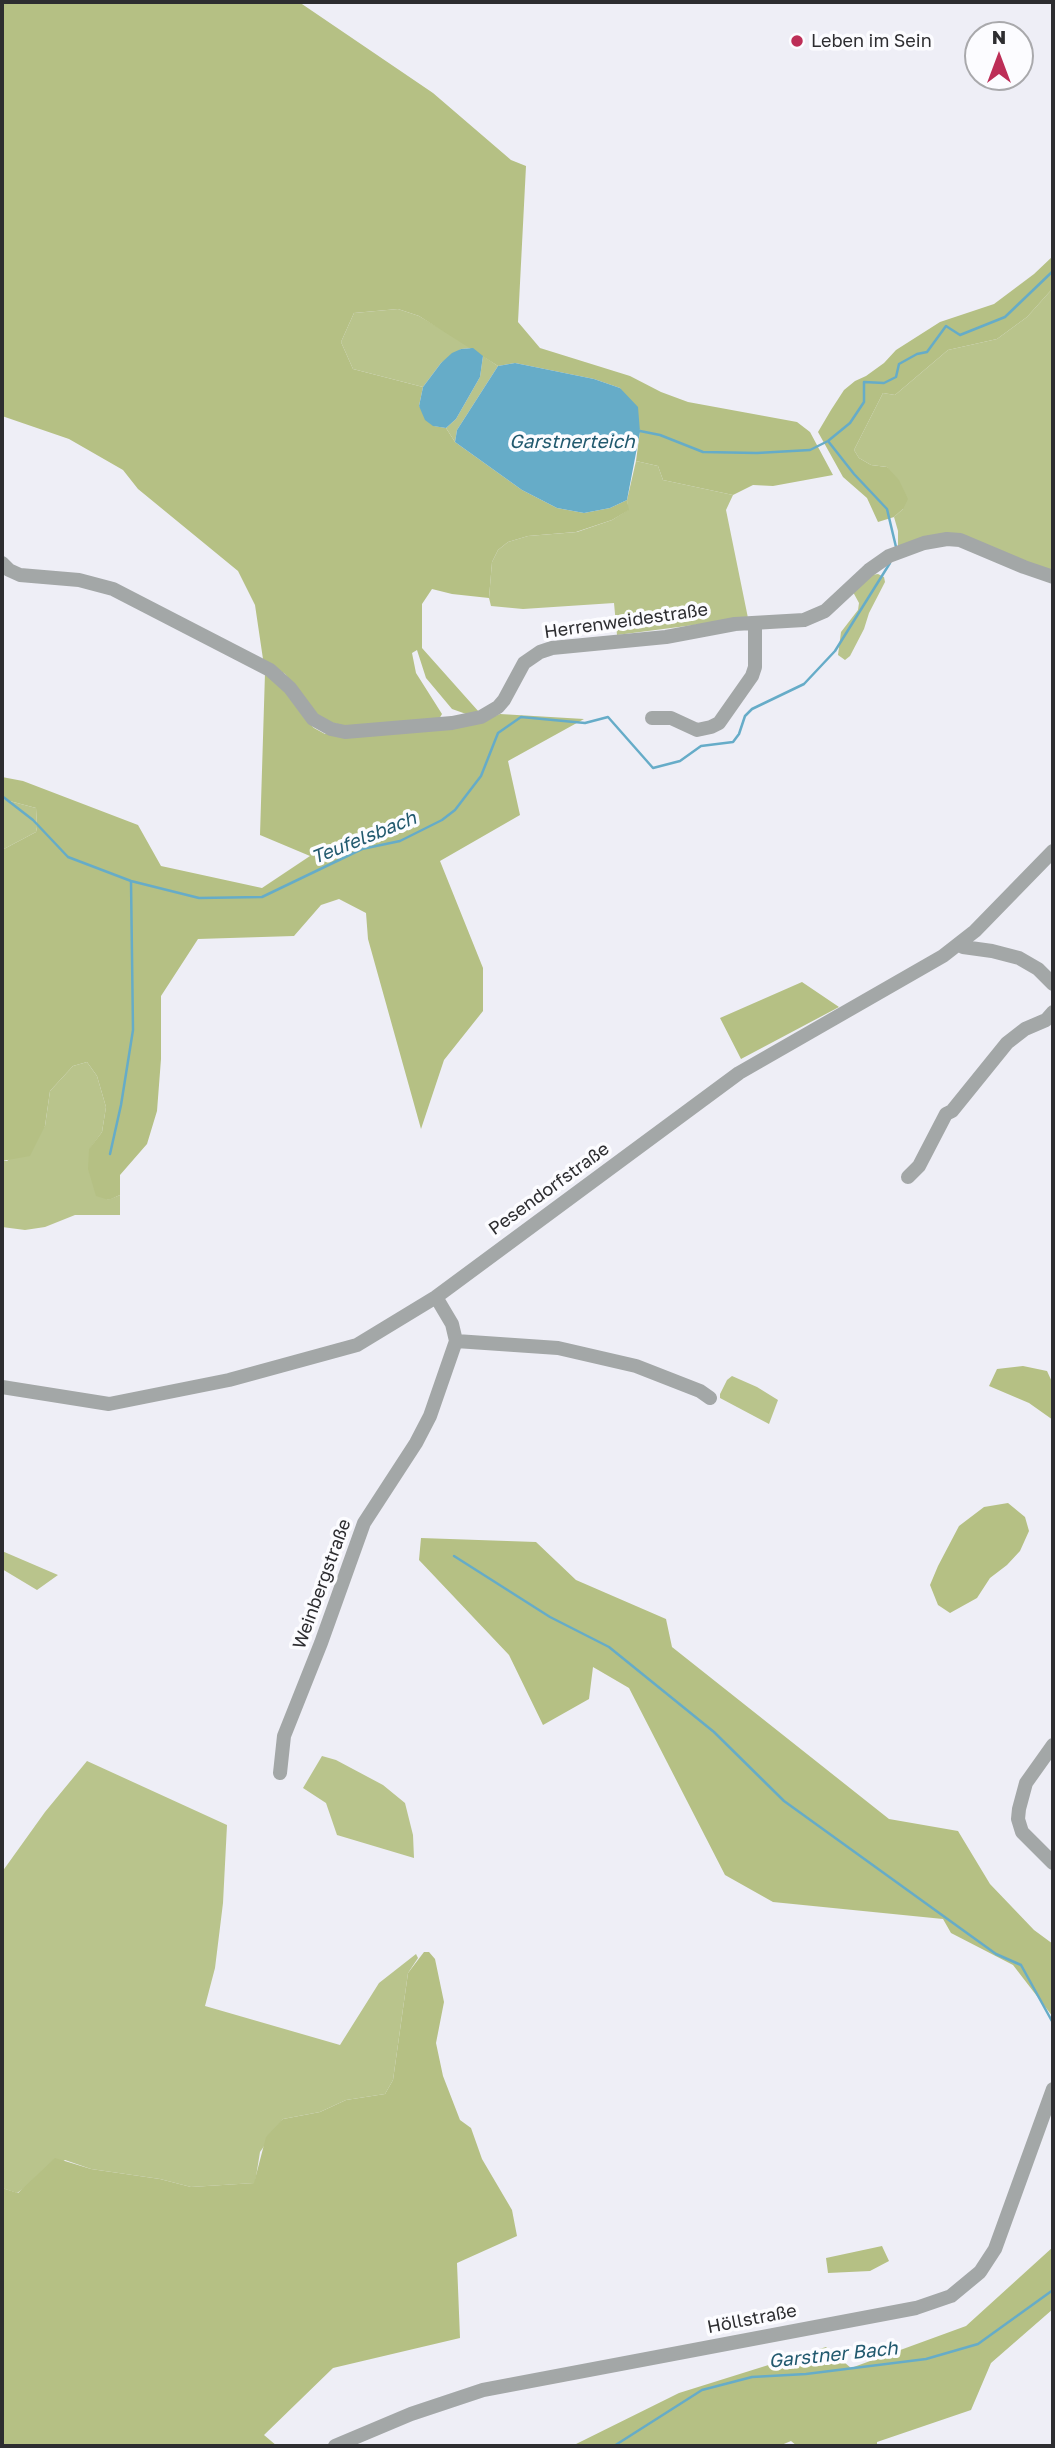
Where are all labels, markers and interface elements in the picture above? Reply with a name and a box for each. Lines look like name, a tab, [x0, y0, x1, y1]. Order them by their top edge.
north arrow	[964, 21, 1034, 91]
text: N	[992, 25, 1006, 48]
place label: Leben im Sein	[811, 30, 932, 52]
marker: Leben im Sein	[789, 33, 805, 49]
water label: Garstnerteich	[509, 431, 635, 453]
street label: Herrenweidestraße	[543, 599, 709, 643]
water label: Teufelsbach	[308, 807, 420, 869]
street label: Pesendorfstraße	[485, 1138, 613, 1240]
street label: Weinbergstraße	[288, 1516, 356, 1652]
street label: Höllstraße	[705, 2300, 799, 2338]
water label: Garstner Bach	[767, 2337, 899, 2373]

